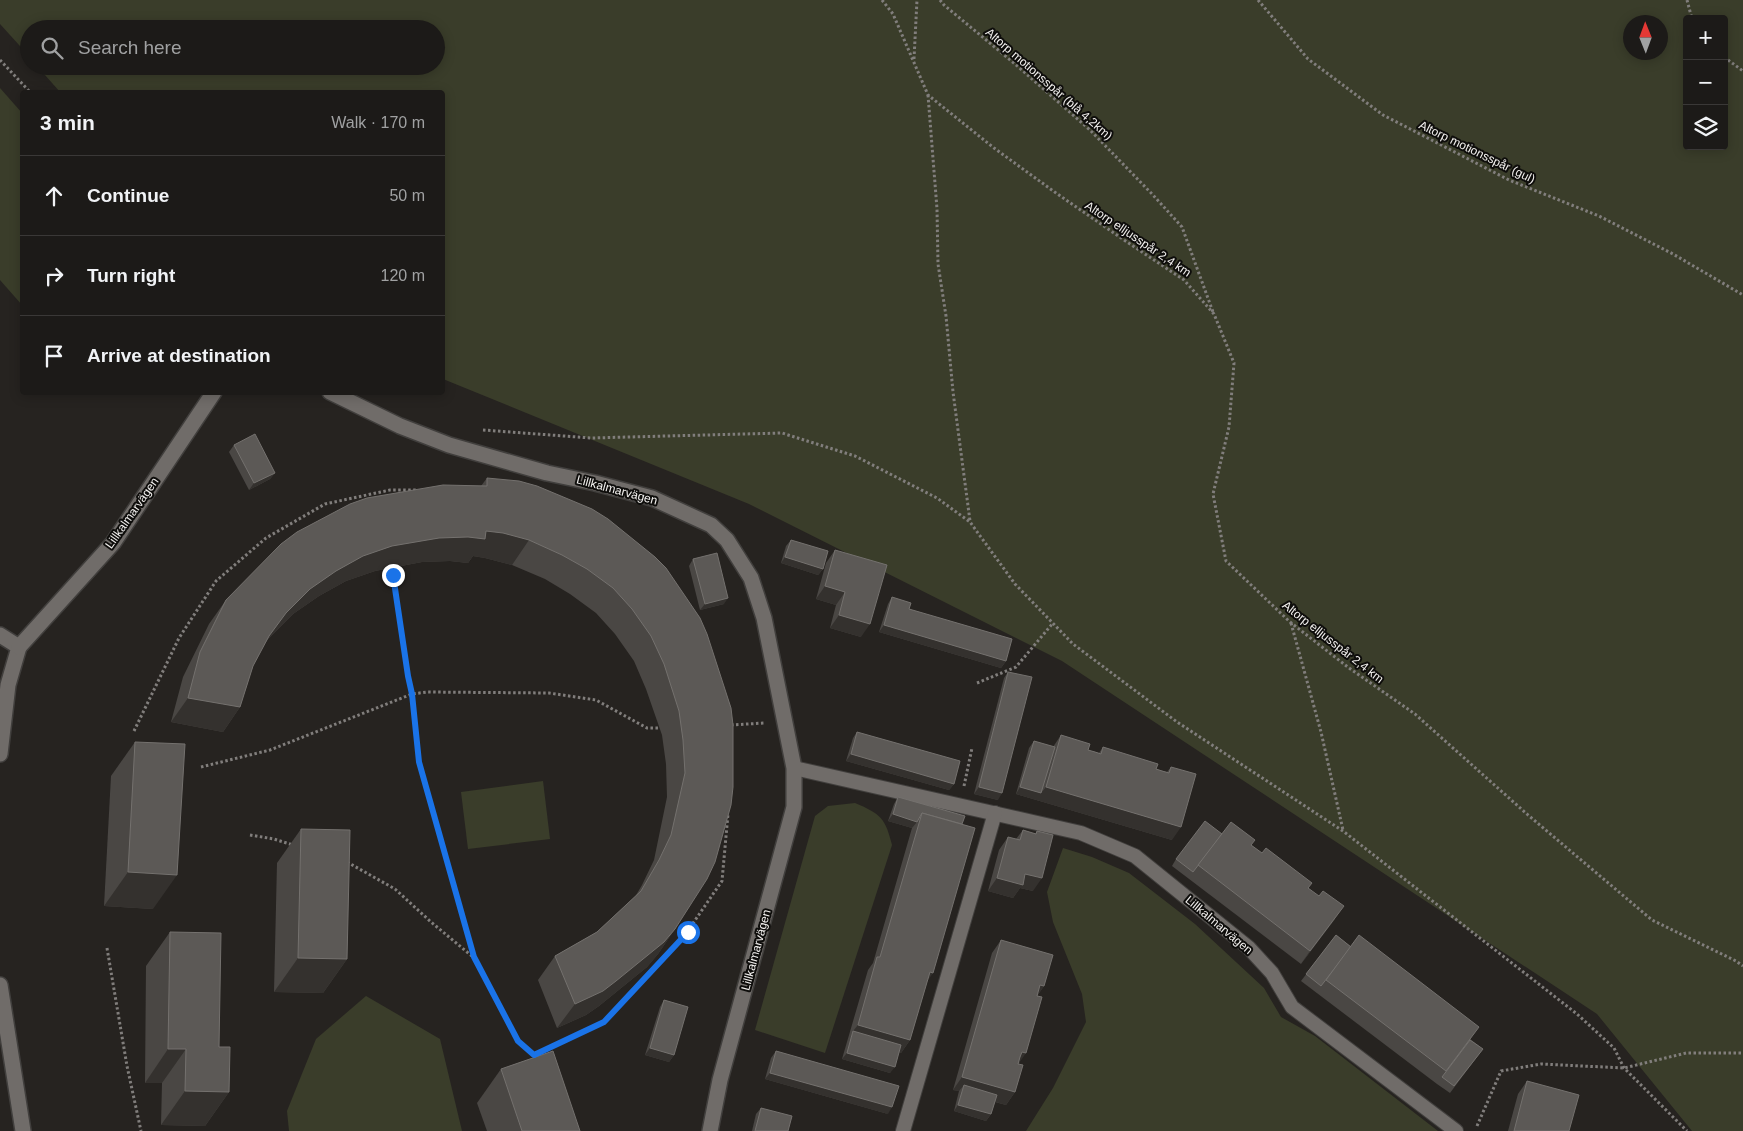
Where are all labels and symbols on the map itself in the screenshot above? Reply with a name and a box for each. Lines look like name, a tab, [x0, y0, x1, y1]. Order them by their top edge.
north arrow	[1623, 15, 1668, 60]
street label: Altorp motionsspår (blå 4,2km)	[983, 25, 1115, 143]
street label: Altorp motionsspår (gul)	[1417, 118, 1537, 186]
street label: Altorp elljusspår 2,4 km	[1082, 198, 1194, 280]
street label: Lillkalmarvägen	[575, 472, 659, 508]
street label: Lillkalmarvägen	[102, 475, 162, 551]
route end	[382, 564, 405, 587]
street label: Altorp elljusspår 2,4 km	[1280, 598, 1386, 686]
street label: Lillkalmarvägen	[1183, 893, 1255, 957]
street label: Lillkalmarvägen	[738, 908, 774, 992]
route start	[677, 921, 700, 944]

